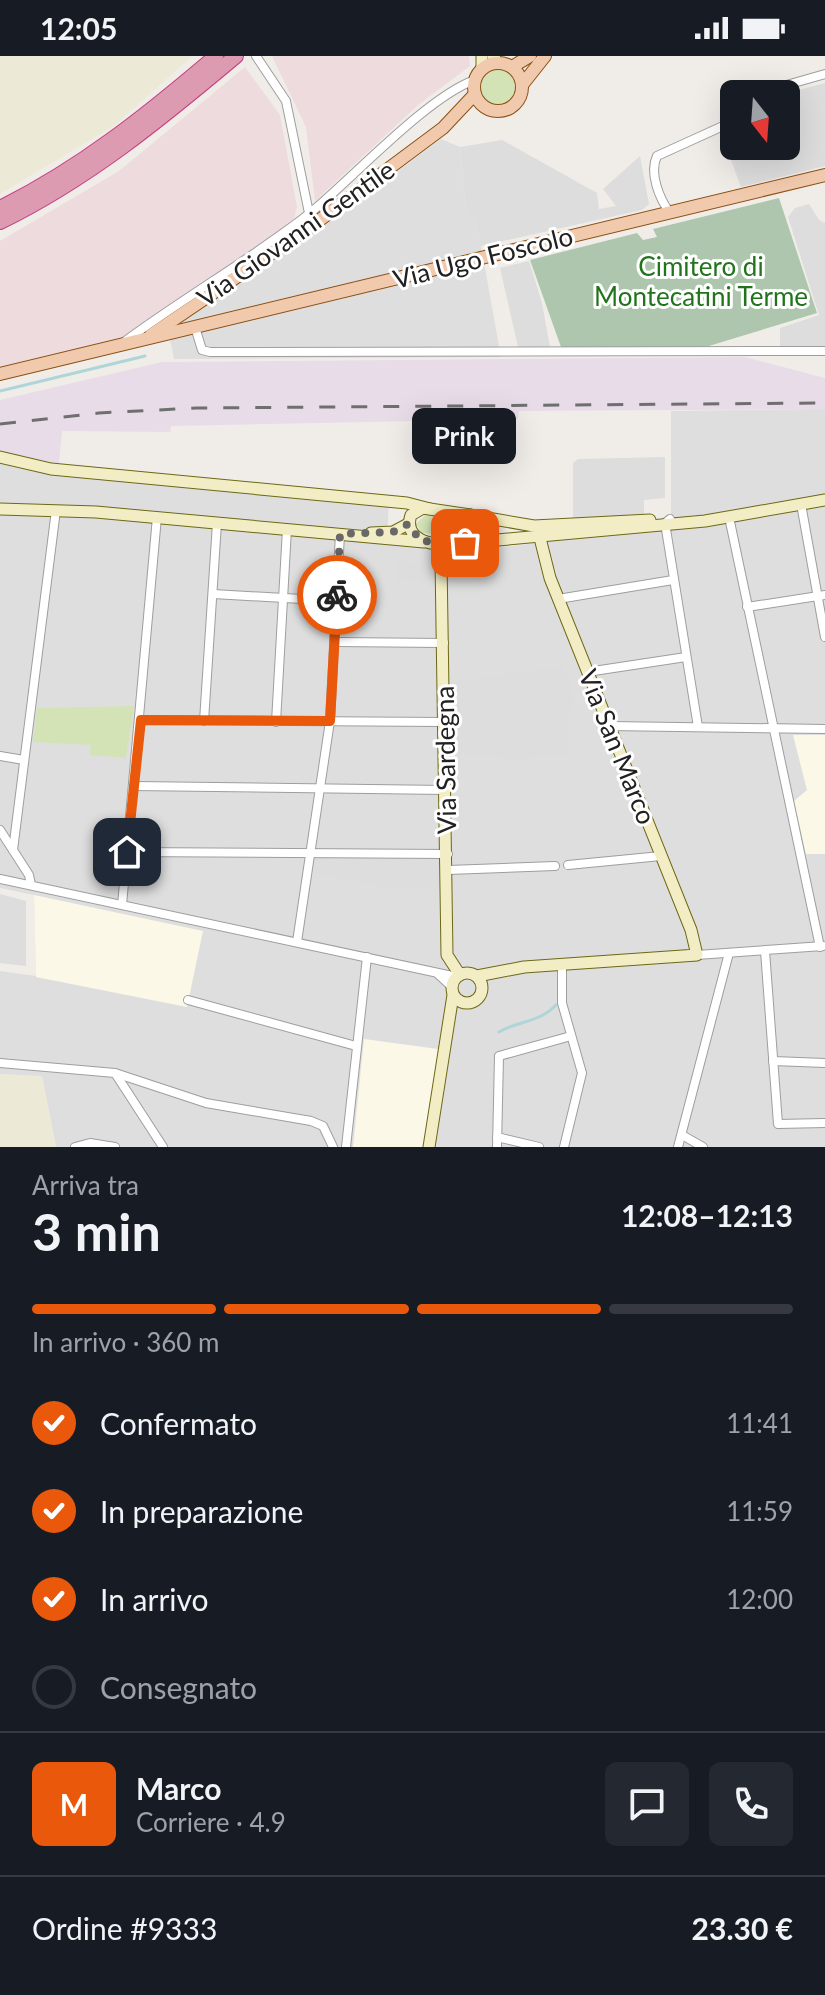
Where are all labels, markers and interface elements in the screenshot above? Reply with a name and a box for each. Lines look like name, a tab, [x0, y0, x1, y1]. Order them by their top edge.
text: 12:05	[40, 10, 117, 46]
north arrow	[720, 80, 800, 160]
map controls	[720, 80, 800, 160]
street label: Via Giovanni Gentile	[191, 153, 400, 313]
street label: Via Ugo Foscolo	[390, 219, 576, 295]
park label: Cimitero di Montecatini Terme	[594, 250, 808, 312]
callout: Prink	[413, 407, 517, 463]
text: Prink	[434, 420, 494, 452]
pin	[431, 509, 499, 577]
icon: bag	[443, 521, 487, 565]
courier	[297, 555, 377, 635]
icon: bike	[315, 573, 359, 617]
street label: Via San Marco	[572, 665, 663, 829]
street label: Via Sardegna	[428, 686, 462, 835]
pin	[93, 818, 161, 886]
icon: home	[105, 830, 149, 874]
text: Arriva tra	[32, 1169, 139, 1201]
text: 12:08–12:13	[621, 1197, 793, 1233]
text: 3 min	[32, 1200, 161, 1262]
text: In arrivo · 360 m	[32, 1326, 220, 1358]
icon: check	[32, 1401, 76, 1445]
text: Confermato	[100, 1405, 257, 1441]
text: 11:41	[726, 1407, 793, 1439]
icon: check	[32, 1489, 76, 1533]
text: In preparazione	[100, 1493, 303, 1529]
text: 11:59	[726, 1495, 793, 1527]
icon: check	[32, 1577, 76, 1621]
text: In arrivo	[100, 1581, 209, 1617]
text: 12:00	[726, 1583, 793, 1615]
text: Consegnato	[100, 1669, 257, 1705]
button: chat	[605, 1762, 689, 1846]
button: phone	[709, 1762, 793, 1846]
text: Marco	[136, 1770, 221, 1806]
text: M	[60, 1786, 88, 1822]
text: Corriere · 4.9	[136, 1806, 286, 1838]
text: Ordine #9333	[32, 1910, 217, 1946]
text: 23.30 €	[692, 1910, 793, 1946]

